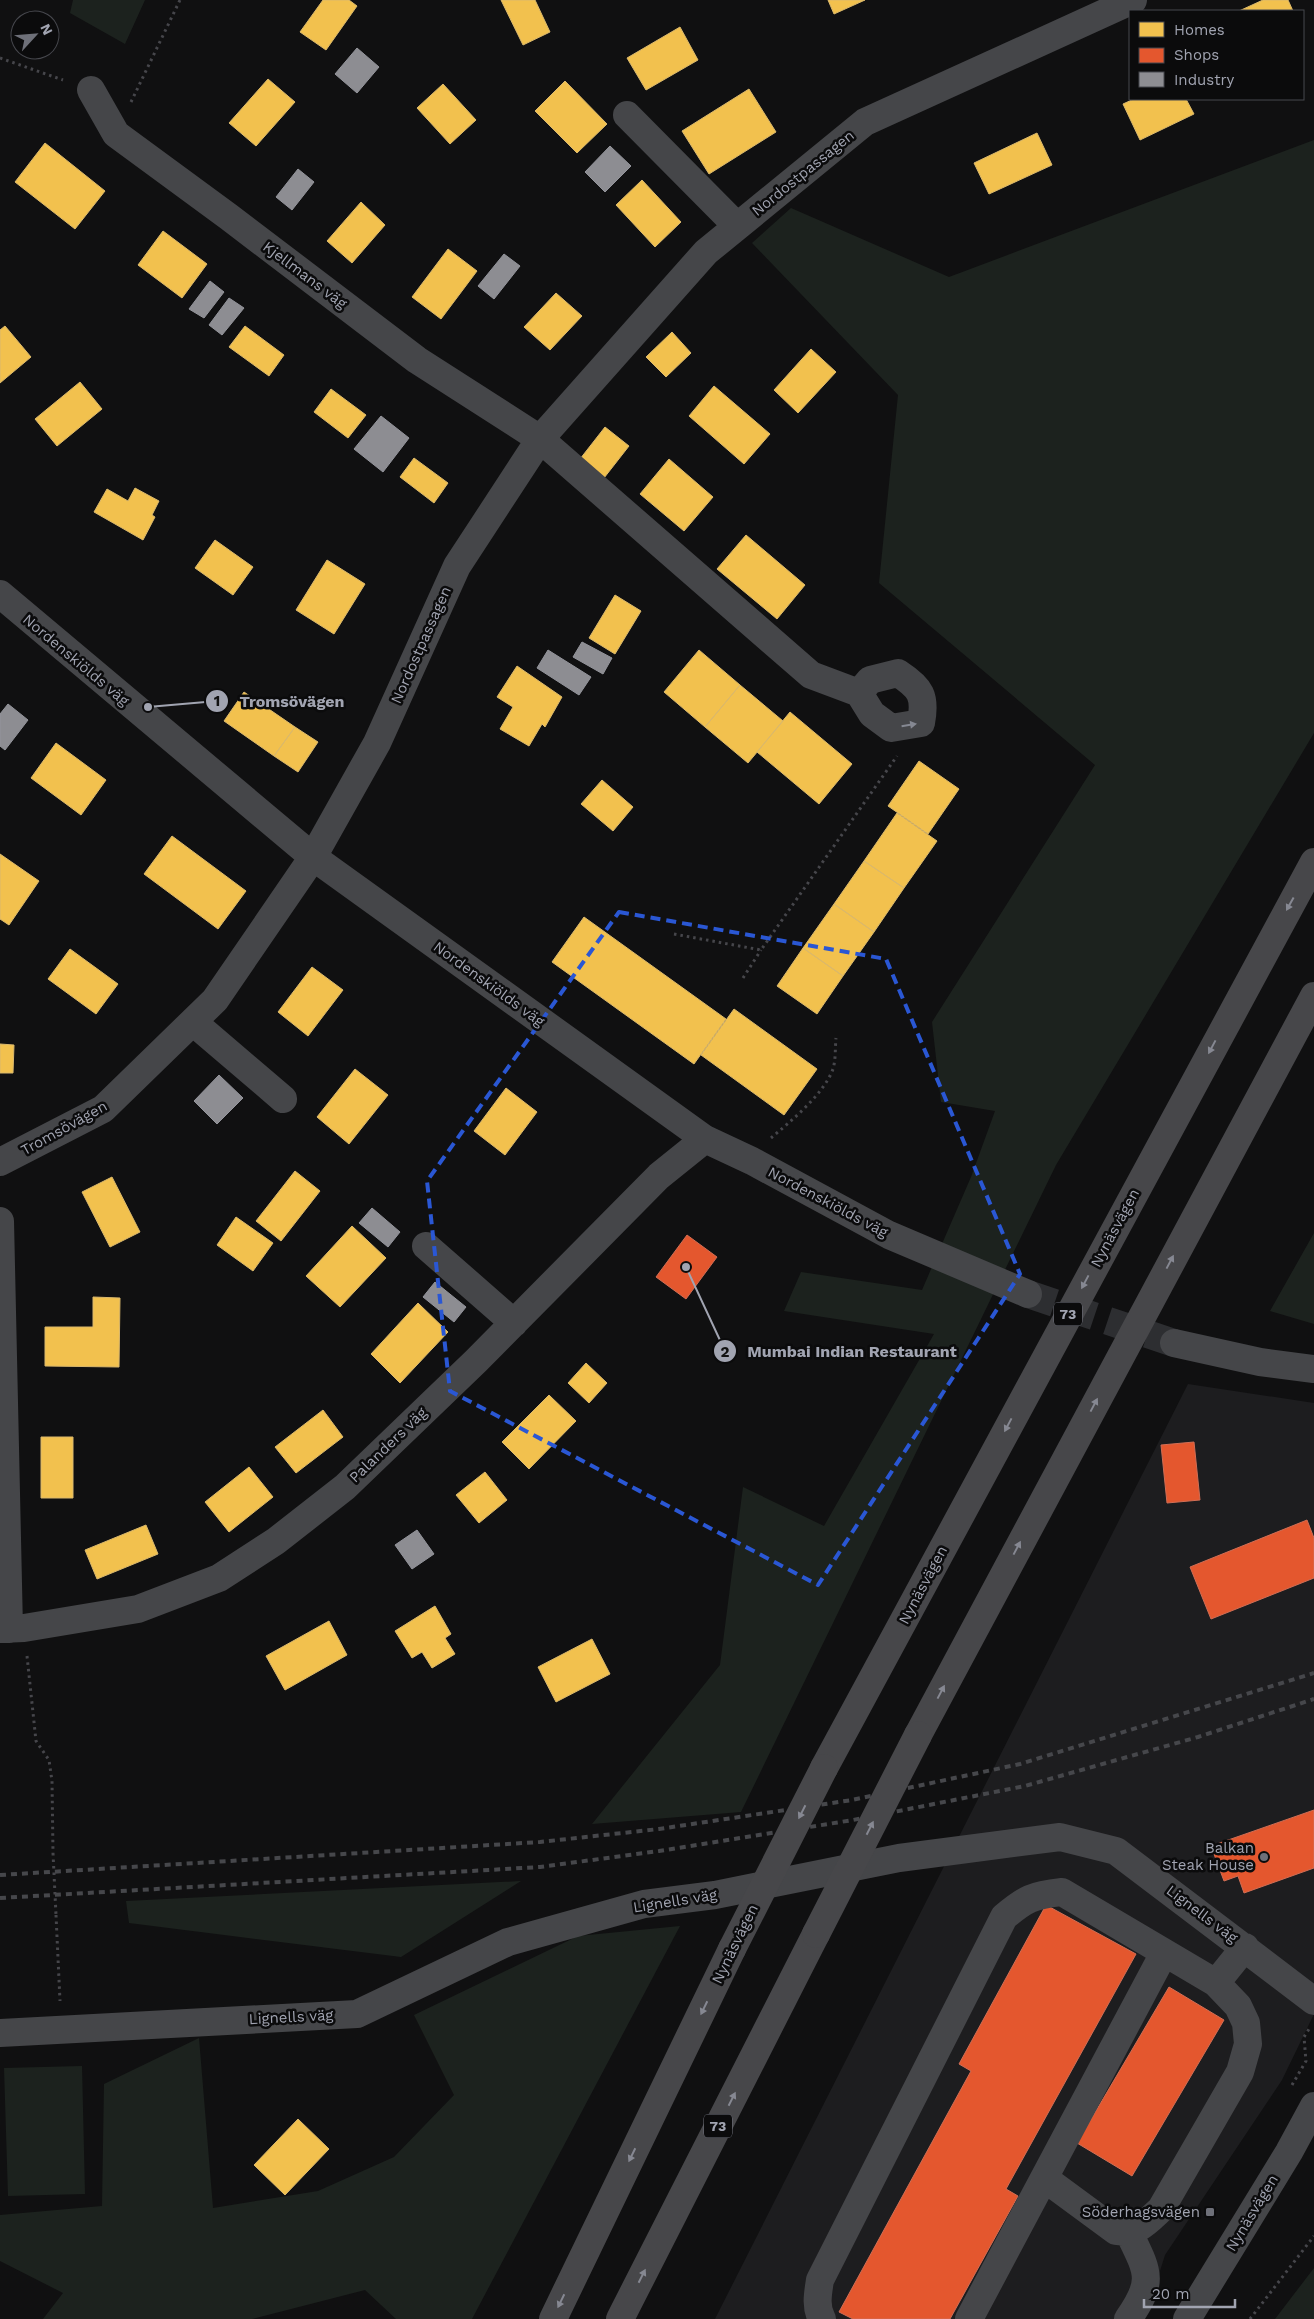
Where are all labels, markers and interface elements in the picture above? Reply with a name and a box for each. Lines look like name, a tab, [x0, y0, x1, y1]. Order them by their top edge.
north arrow	[10, 10, 60, 60]
legend	[1129, 10, 1304, 100]
text: N	[37, 21, 56, 37]
text: Homes	[1174, 21, 1225, 39]
text: Shops	[1174, 46, 1219, 64]
text: Industry	[1174, 71, 1235, 89]
street label: Nordostpassagen	[748, 126, 858, 220]
street label: Kjellmans väg	[259, 238, 351, 312]
street label: Nordostpassagen	[387, 584, 455, 706]
street label: Nordenskiölds väg	[19, 610, 133, 710]
callout: Tromsövägen	[204, 686, 354, 717]
text: 1	[214, 692, 220, 710]
text: Tromsövägen	[239, 692, 345, 711]
one-way arrow	[901, 721, 917, 729]
one-way arrow	[1286, 897, 1294, 911]
street label: Nordenskiölds väg	[430, 938, 548, 1030]
one-way arrow	[1208, 1039, 1216, 1054]
street label: Tromsövägen	[18, 1097, 110, 1159]
street label: Nordenskiölds väg	[765, 1163, 891, 1241]
street label: Nynäsvägen	[1087, 1186, 1143, 1270]
one-way arrow	[1166, 1254, 1174, 1269]
one-way arrow	[1081, 1275, 1090, 1289]
road number: 73	[1054, 1302, 1082, 1326]
callout: Mumbai Indian Restaurant	[712, 1336, 967, 1367]
text: Mumbai Indian Restaurant	[747, 1342, 957, 1361]
text: 2	[721, 1343, 730, 1361]
one-way arrow	[1090, 1398, 1098, 1412]
street label: Palanders väg	[346, 1404, 430, 1486]
one-way arrow	[1004, 1419, 1013, 1432]
one-way arrow	[1013, 1541, 1021, 1556]
street label: Nynäsvägen	[895, 1543, 951, 1627]
one-way arrow	[937, 1684, 945, 1699]
one-way arrow	[798, 1805, 806, 1819]
one-way arrow	[866, 1821, 874, 1836]
place label: Balkan Steak House	[1162, 1839, 1254, 1874]
marker: Balkan Steak House	[1258, 1851, 1270, 1863]
street label: Lignells väg	[1163, 1881, 1241, 1947]
street label: Lignells väg	[632, 1885, 718, 1917]
street label: Nynäsvägen	[708, 1901, 762, 1987]
one-way arrow	[699, 2001, 708, 2016]
street label: Lignells väg	[248, 2006, 334, 2028]
one-way arrow	[728, 2092, 736, 2107]
road number: 73	[704, 2114, 732, 2138]
one-way arrow	[628, 2147, 637, 2162]
street label: Nynäsvägen	[1222, 2171, 1282, 2255]
place label: Söderhagsvägen	[1082, 2203, 1200, 2221]
marker: Söderhagsvägen	[1204, 2206, 1216, 2218]
one-way arrow	[638, 2268, 646, 2283]
scale bar	[1144, 2276, 1235, 2308]
text: 20 m	[1152, 2285, 1190, 2303]
one-way arrow	[557, 2294, 565, 2308]

